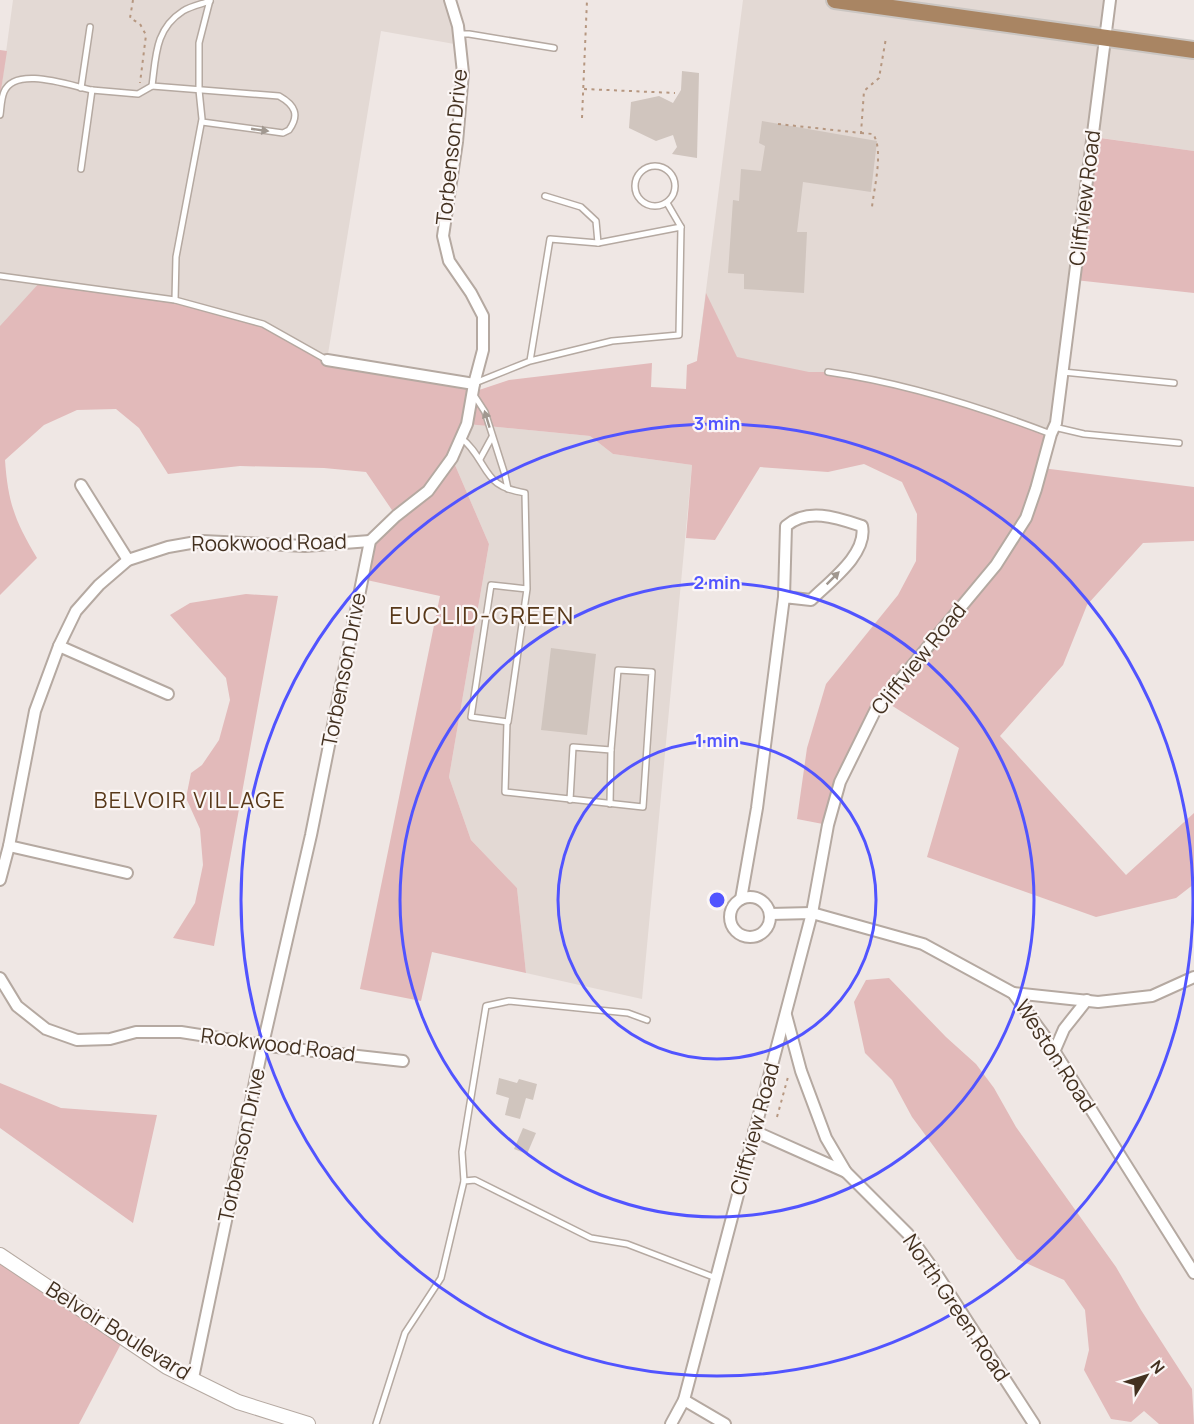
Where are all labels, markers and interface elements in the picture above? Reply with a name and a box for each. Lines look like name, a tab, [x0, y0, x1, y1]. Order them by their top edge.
street label: Torbenson Drive	[429, 67, 473, 226]
one-way arrow	[250, 125, 269, 134]
street label: Cliffview Road	[1062, 129, 1106, 267]
one-way arrow	[481, 410, 491, 428]
text: 3 min	[694, 411, 740, 435]
street label: Rookwood Road	[191, 527, 347, 557]
text: 2 min	[694, 570, 740, 594]
one-way arrow	[826, 571, 840, 585]
street label: Torbenson Drive	[314, 590, 372, 749]
street label: Cliffview Road	[864, 597, 972, 720]
district label: EUCLID-GREEN	[389, 598, 575, 631]
text: 1 min	[695, 728, 739, 752]
district label: BELVOIR VILLAGE	[94, 785, 286, 815]
centre of rings	[707, 890, 727, 910]
street label: Weston Road	[1009, 994, 1103, 1117]
street label: Rookwood Road	[199, 1021, 357, 1067]
street label: Cliffview Road	[723, 1059, 785, 1198]
street label: Torbenson Drive	[211, 1065, 271, 1224]
street label: North Green Road	[897, 1228, 1017, 1387]
street label: Belvoir Boulevard	[41, 1274, 196, 1386]
north arrow	[1116, 1346, 1176, 1406]
text: N	[1146, 1355, 1170, 1378]

